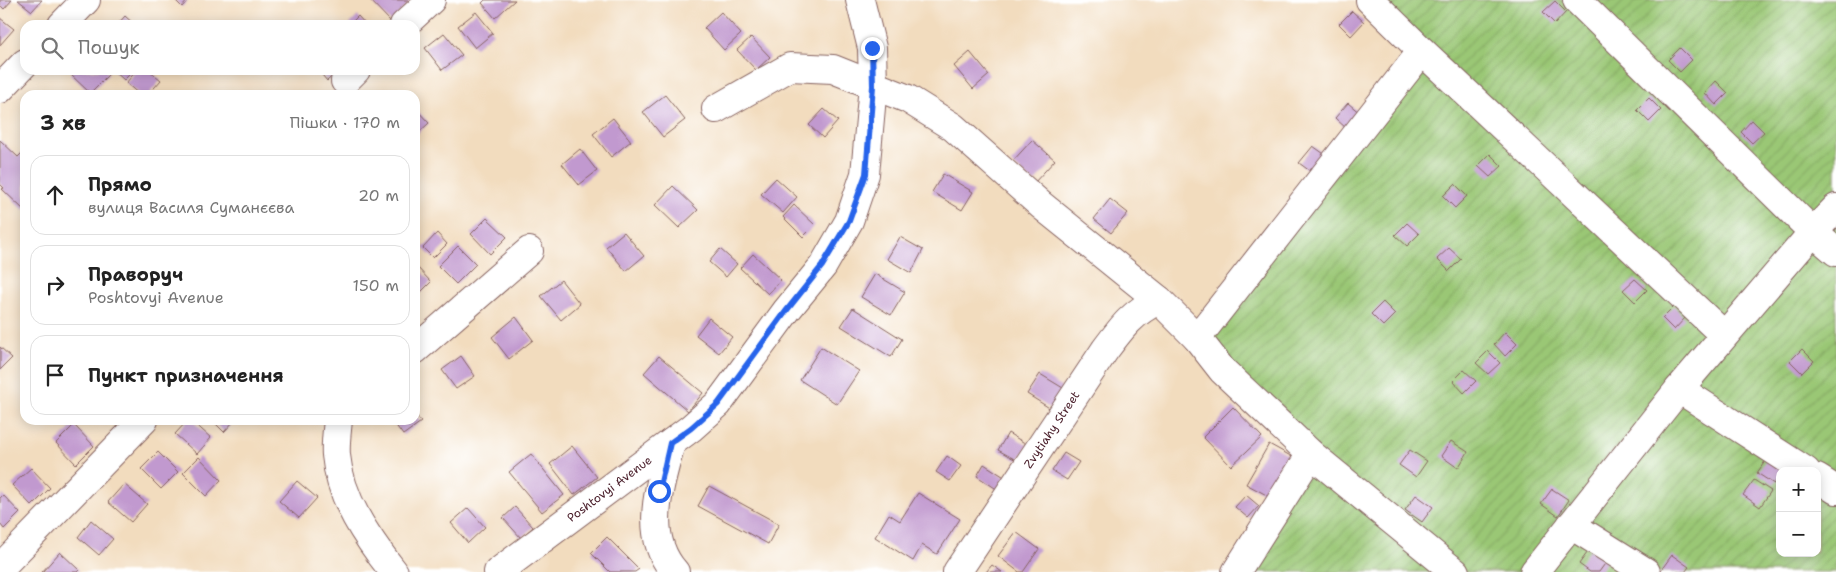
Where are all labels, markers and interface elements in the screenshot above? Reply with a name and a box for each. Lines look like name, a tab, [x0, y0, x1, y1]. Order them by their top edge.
search box	[20, 20, 420, 75]
icon: search	[38, 34, 66, 62]
text: Пошук	[78, 35, 140, 60]
route end	[861, 37, 884, 60]
text: 3 хв	[40, 109, 86, 137]
text: Пішки · 170 m	[290, 112, 400, 133]
text: Прямо	[88, 172, 152, 197]
icon: ahead	[41, 181, 69, 209]
text: 20 m	[358, 185, 399, 206]
text: вулиця Василя Суманєєва	[88, 197, 295, 218]
text: Праворуч	[88, 262, 183, 287]
icon: right	[41, 271, 69, 299]
text: 150 m	[352, 275, 399, 296]
text: Poshtovyi Avenue	[88, 287, 224, 308]
icon: arrive	[41, 361, 69, 389]
text: Пункт призначення	[88, 363, 284, 388]
street label: Zvytiahy Street	[1020, 388, 1083, 471]
street label: Poshtovyi Avenue	[564, 452, 655, 526]
map controls	[1776, 467, 1821, 557]
button: +	[1776, 467, 1821, 512]
route start	[648, 480, 671, 503]
button: −	[1776, 512, 1821, 557]

